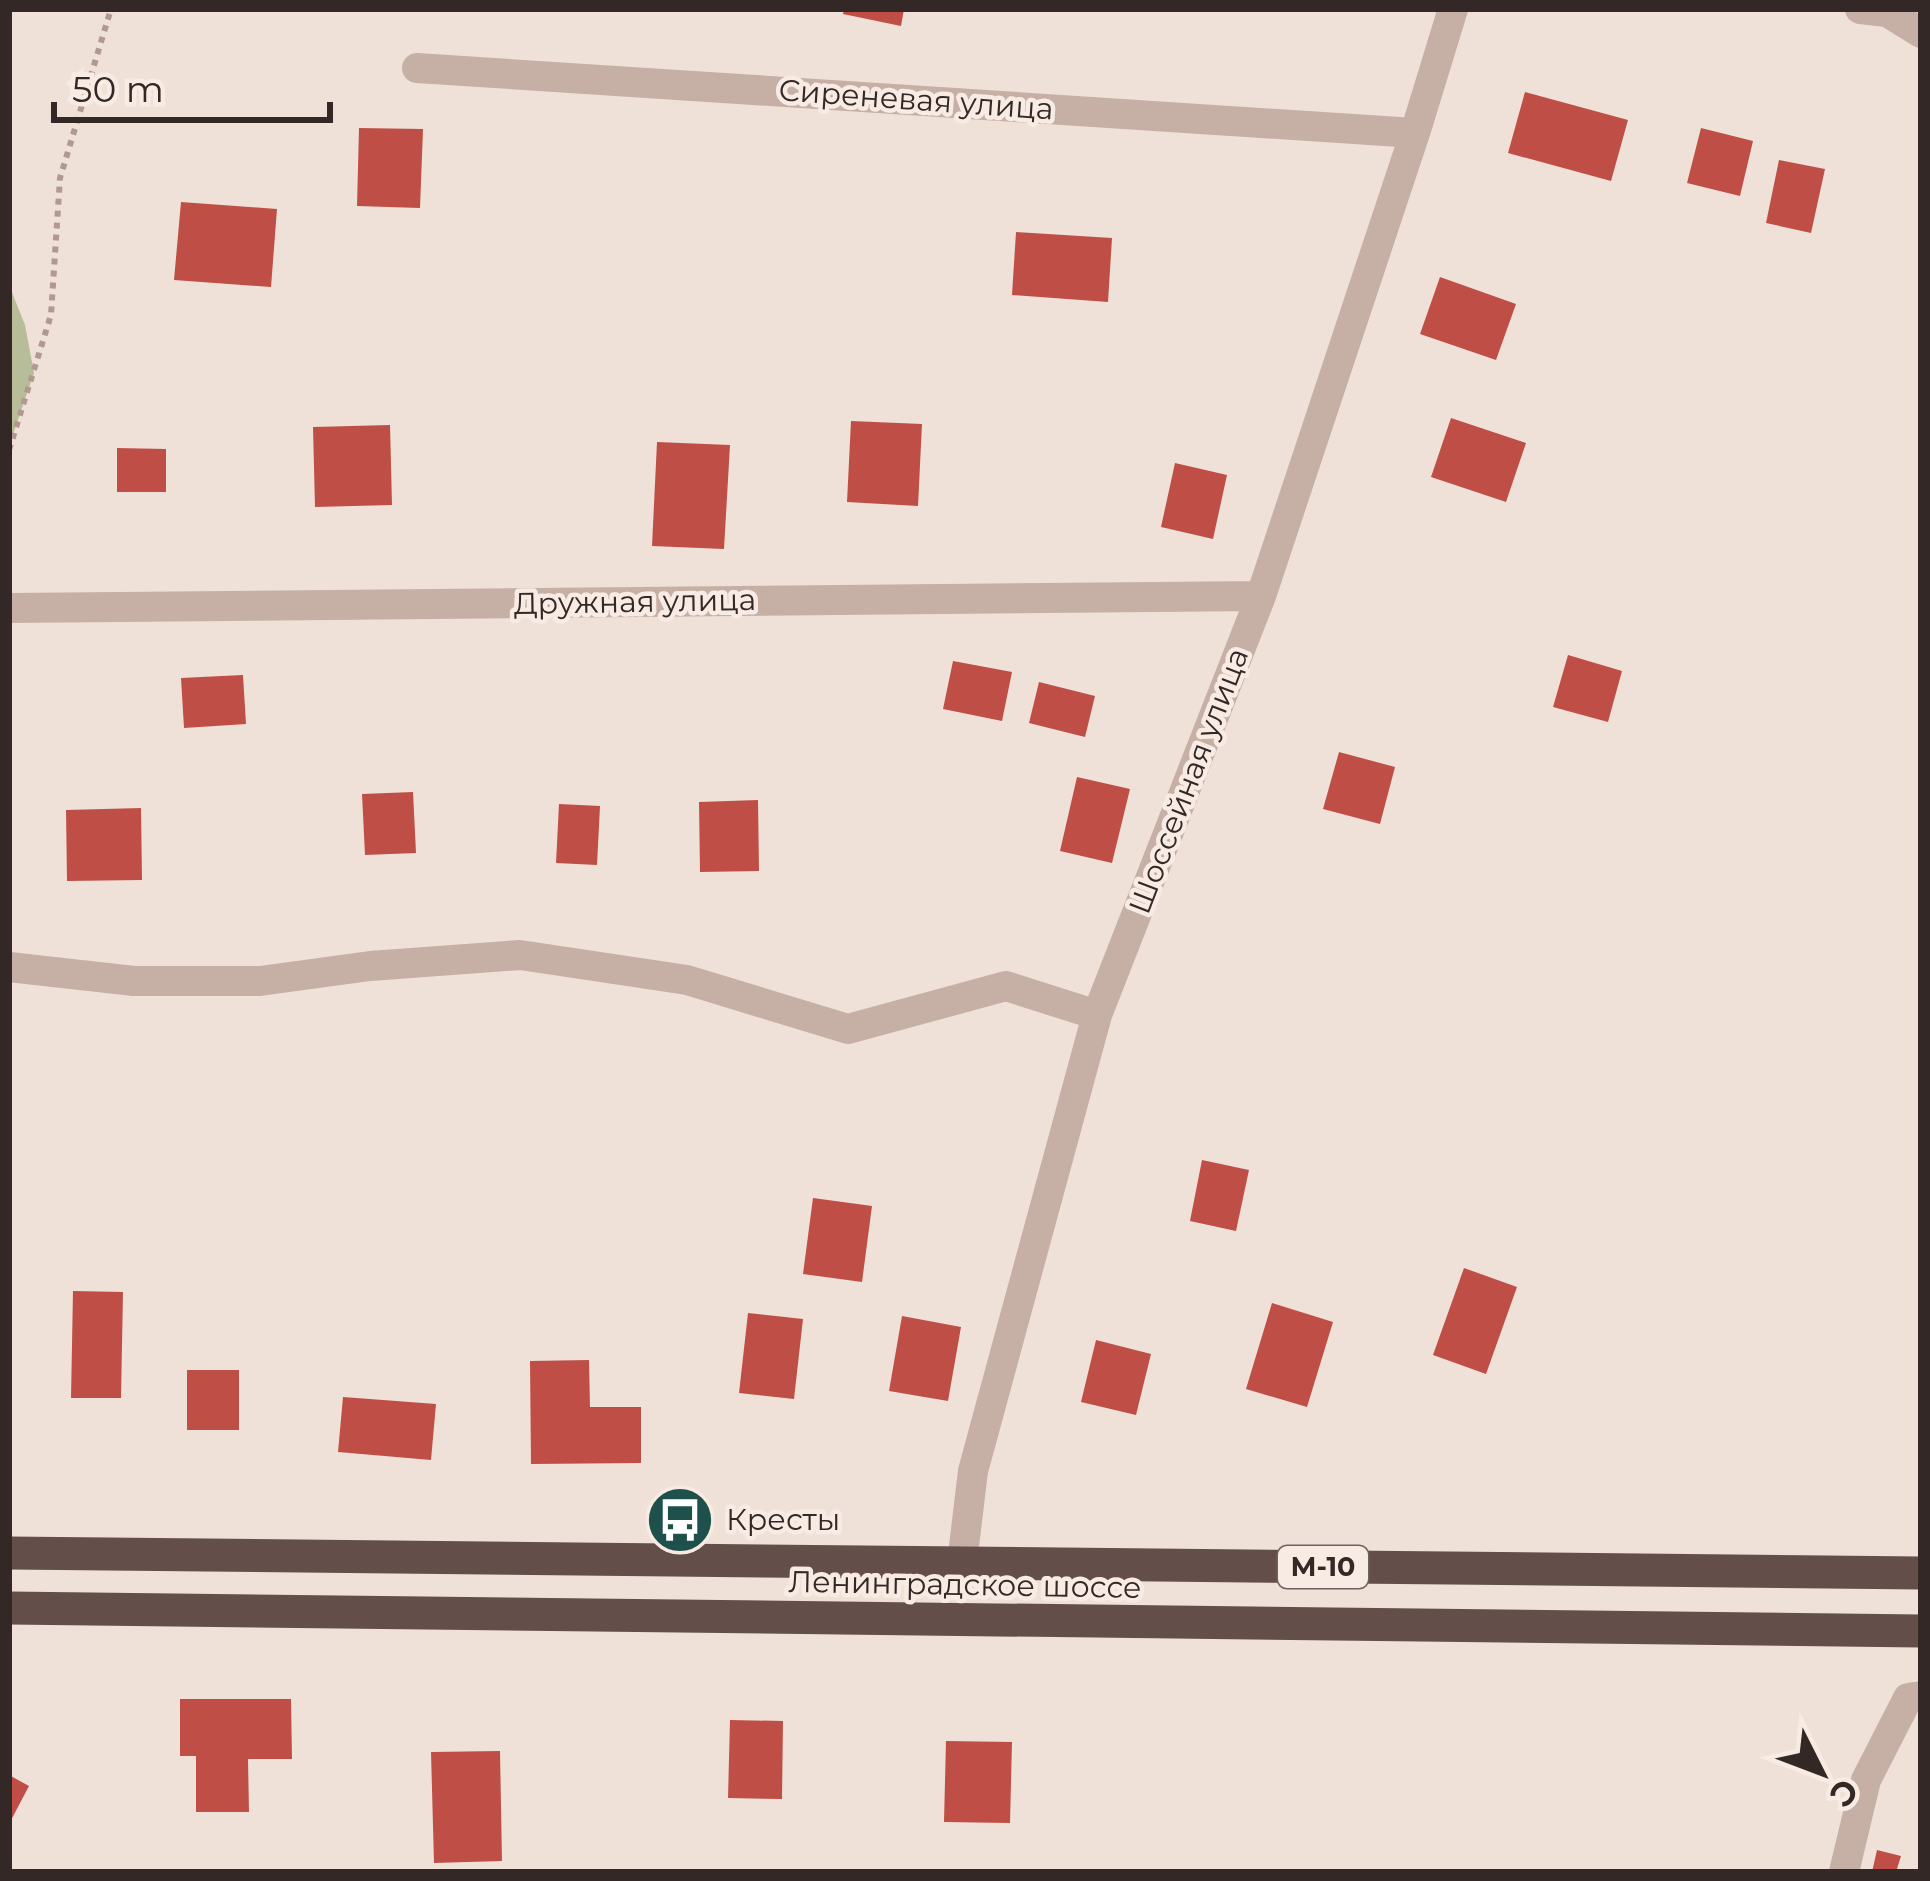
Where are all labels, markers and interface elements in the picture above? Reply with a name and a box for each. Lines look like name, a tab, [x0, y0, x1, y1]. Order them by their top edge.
scale bar	[54, 48, 330, 122]
text: 50 m	[72, 67, 164, 111]
street label: Сиреневая улица	[777, 71, 1055, 128]
street label: Дружная улица	[514, 581, 756, 622]
street label: Шоссейная улица	[1121, 643, 1256, 919]
bus stop icon: Кресты	[645, 1485, 715, 1555]
place label: Кресты	[726, 1501, 840, 1538]
road number: М-10	[1278, 1546, 1368, 1588]
street label: Ленинградское шоссе	[788, 1563, 1142, 1606]
north arrow	[1762, 1713, 1882, 1833]
text: С	[1821, 1771, 1867, 1815]

